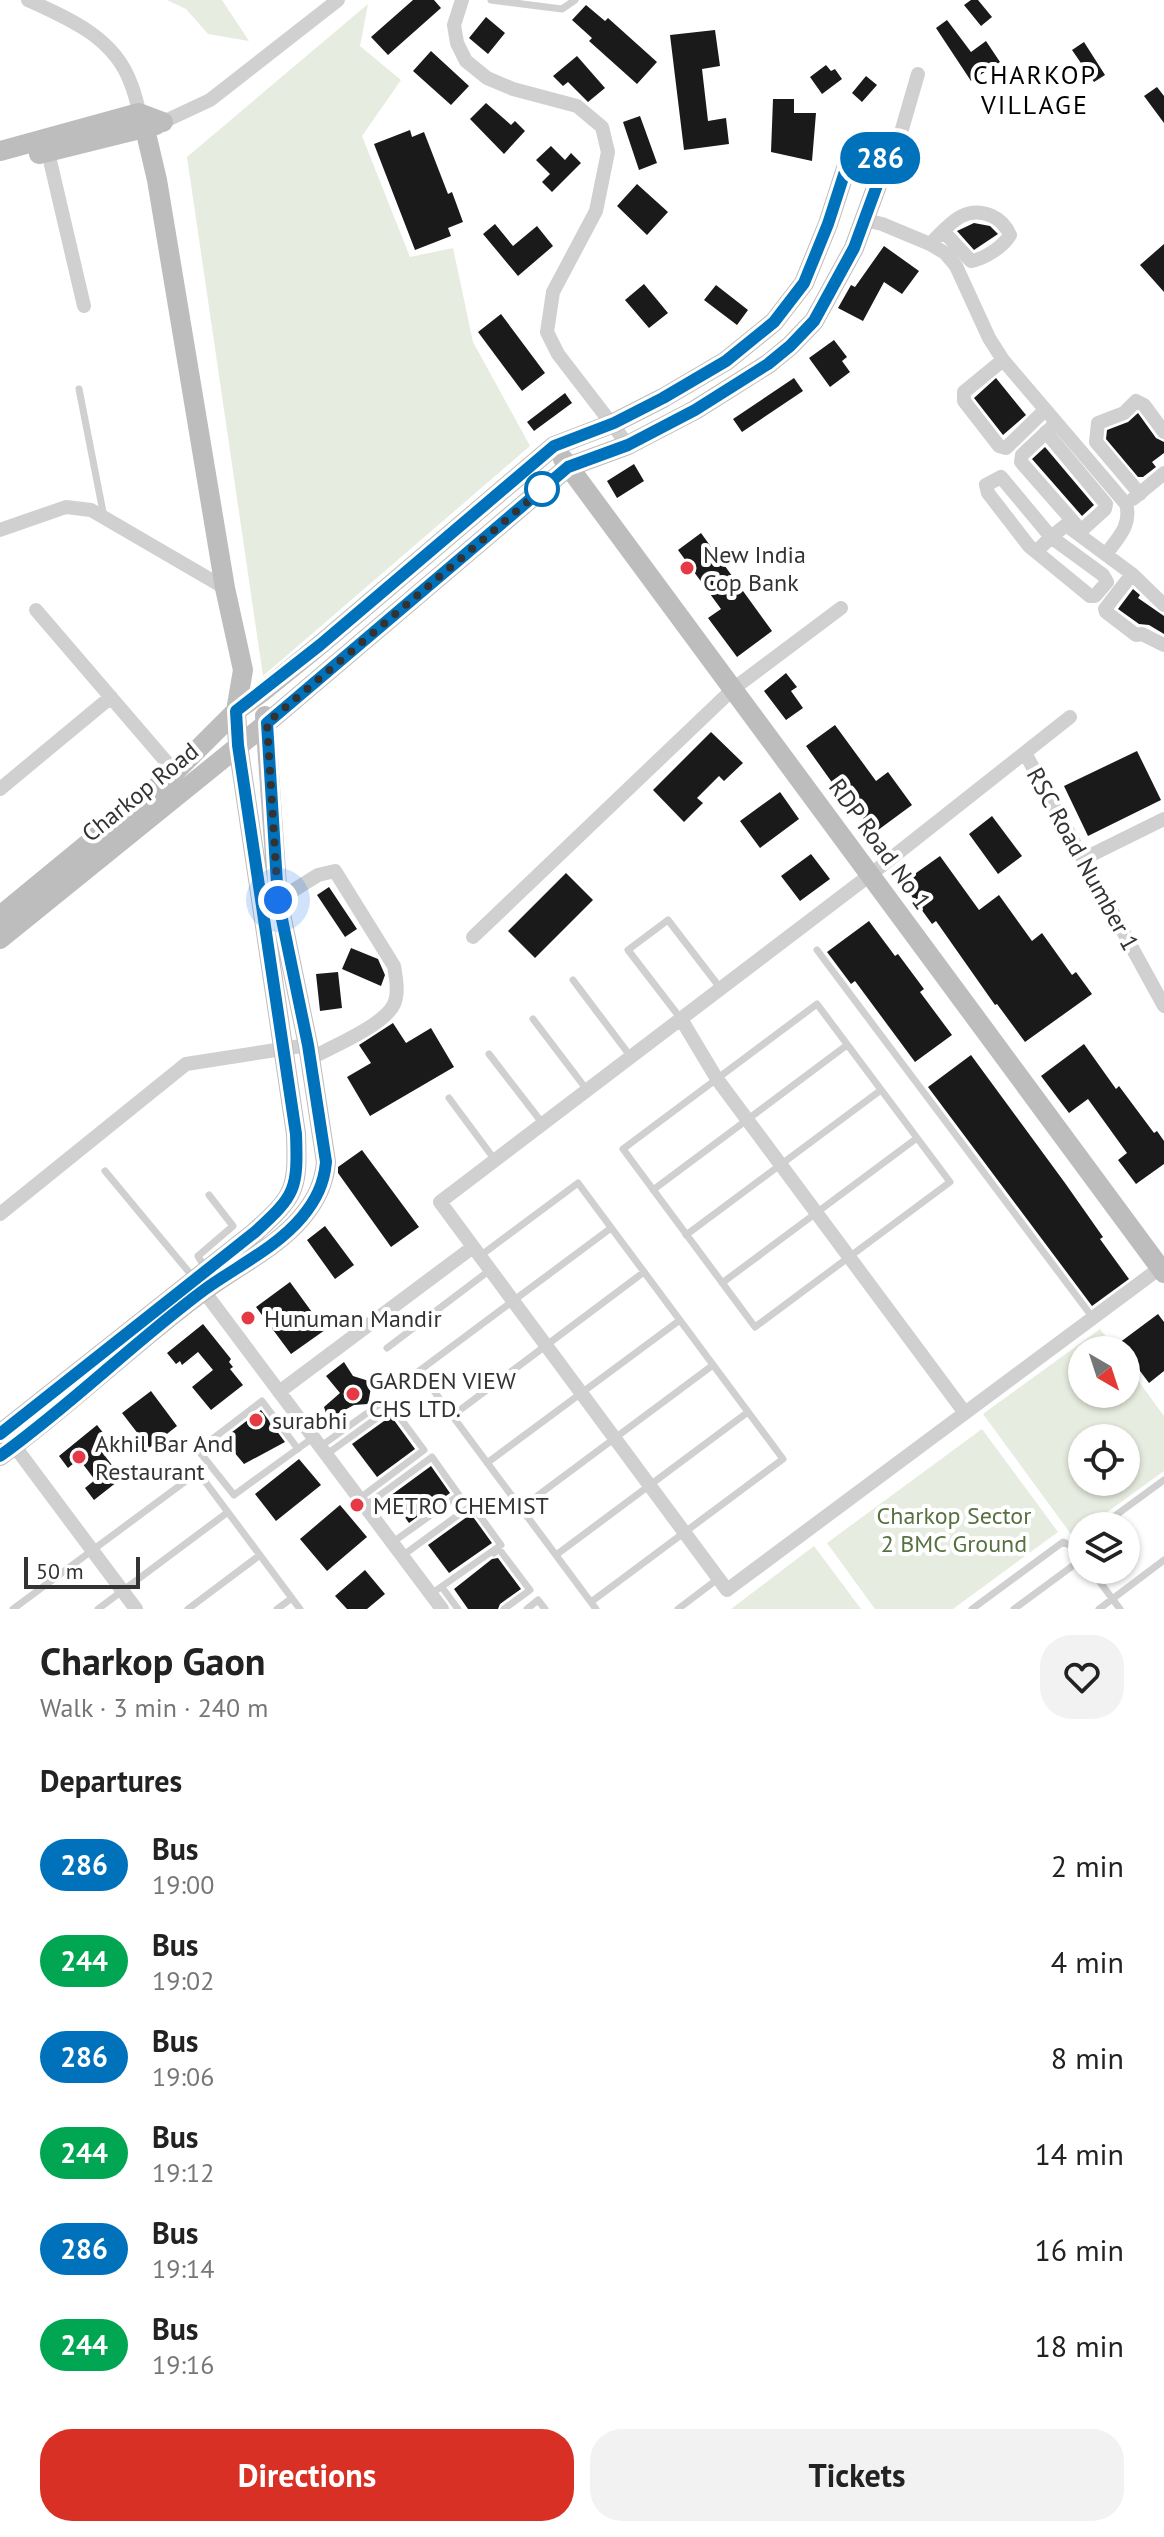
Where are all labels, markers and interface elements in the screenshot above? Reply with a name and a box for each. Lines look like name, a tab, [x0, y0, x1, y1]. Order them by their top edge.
district label: CHARKOP VILLAGE	[973, 58, 1097, 121]
line badge: 286	[834, 132, 926, 184]
text: 286	[856, 139, 904, 176]
unlabelled marker	[525, 472, 559, 506]
place label: New India Cop Bank	[703, 539, 806, 598]
marker: New India Cop Bank	[678, 559, 696, 577]
street label: Charkop Road	[75, 736, 205, 848]
street label: RSC Road Number 1	[1020, 762, 1146, 956]
street label: RDP Road No 1	[822, 772, 938, 916]
your location	[258, 880, 298, 920]
place label: Hunuman Mandir	[264, 1303, 442, 1334]
marker: Hunuman Mandir	[239, 1309, 257, 1327]
north arrow	[1068, 1336, 1140, 1408]
map controls	[1068, 1336, 1140, 1584]
place label: GARDEN VIEW CHS LTD.	[369, 1365, 516, 1424]
marker: GARDEN VIEW CHS LTD.	[344, 1385, 362, 1403]
place label: surabhi	[272, 1405, 348, 1436]
marker: surabhi	[247, 1411, 265, 1429]
button: locate	[1068, 1424, 1140, 1496]
place label: Akhil Bar And Restaurant	[95, 1428, 233, 1487]
marker: Akhil Bar And Restaurant	[70, 1448, 88, 1466]
place label: METRO CHEMIST	[373, 1490, 549, 1521]
marker: METRO CHEMIST	[348, 1496, 366, 1514]
park label: Charkop Sector 2 BMC Ground	[877, 1500, 1031, 1559]
button: layers	[1068, 1512, 1140, 1584]
scale bar	[24, 1553, 140, 1589]
text: 50 m	[36, 1557, 84, 1585]
button: heart	[1040, 1635, 1124, 1719]
text: Charkop Gaon	[40, 1636, 266, 1685]
text: Walk · 3 min · 240 m	[40, 1691, 268, 1724]
text: Departures	[40, 1761, 182, 1800]
text: Bus	[152, 1829, 199, 1868]
text: 286	[60, 1846, 108, 1883]
text: 2 min	[1051, 1846, 1124, 1885]
text: 19:00	[152, 1868, 214, 1901]
text: Bus	[152, 1925, 199, 1964]
text: 244	[60, 1942, 108, 1979]
text: 4 min	[1051, 1942, 1124, 1981]
text: 19:02	[152, 1964, 214, 1997]
text: Bus	[152, 2021, 199, 2060]
text: 286	[60, 2038, 108, 2075]
text: 8 min	[1051, 2038, 1124, 2077]
text: 19:06	[152, 2060, 214, 2093]
text: Bus	[152, 2117, 199, 2156]
text: 244	[60, 2134, 108, 2171]
text: 14 min	[1034, 2134, 1124, 2173]
text: 19:12	[152, 2156, 214, 2189]
text: Bus	[152, 2213, 199, 2252]
text: 286	[60, 2230, 108, 2267]
text: 16 min	[1034, 2230, 1124, 2269]
text: 19:14	[152, 2252, 214, 2285]
text: Bus	[152, 2309, 199, 2348]
text: 244	[60, 2326, 108, 2363]
text: 18 min	[1034, 2326, 1124, 2365]
text: 19:16	[152, 2348, 214, 2381]
button: Directions	[40, 2429, 574, 2521]
button: Tickets	[590, 2429, 1124, 2521]

